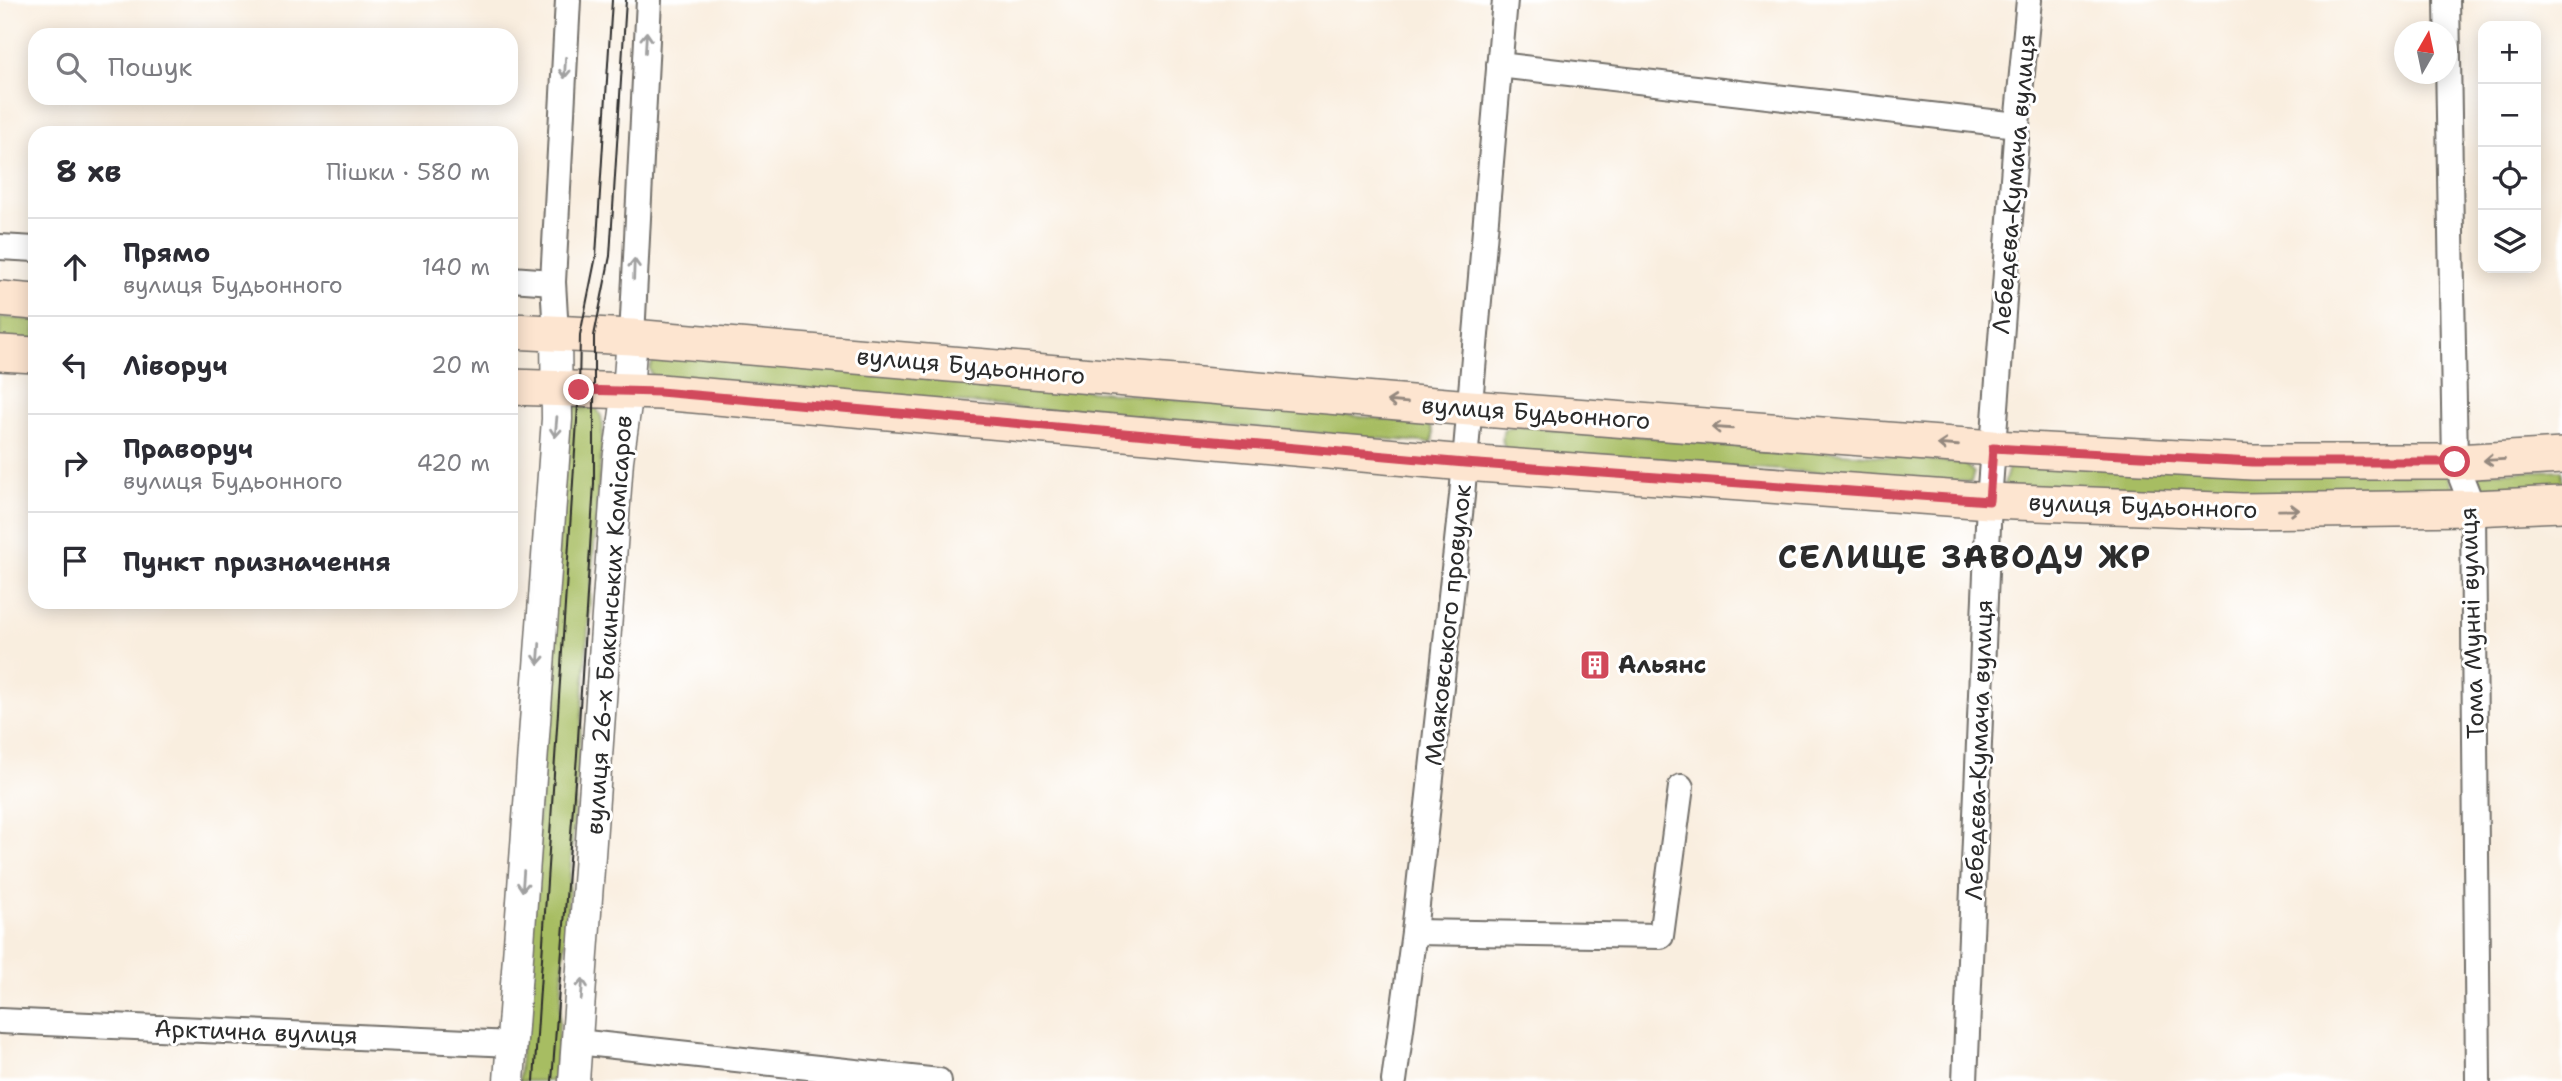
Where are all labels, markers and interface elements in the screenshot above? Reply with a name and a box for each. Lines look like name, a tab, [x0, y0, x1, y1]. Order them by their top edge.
north arrow	[2394, 21, 2457, 84]
map controls	[2478, 21, 2541, 273]
button: +	[2478, 21, 2541, 84]
search box	[28, 28, 518, 105]
one-way arrow	[640, 31, 653, 54]
street label: Лебедєва-Кумача вулиця	[1985, 33, 2043, 335]
icon: search	[52, 48, 90, 86]
text: Пошук	[108, 49, 192, 84]
one-way arrow	[558, 56, 571, 79]
button: −	[2478, 84, 2541, 147]
button: locate	[2478, 147, 2541, 210]
text: 8 хв	[56, 151, 121, 192]
text: Пішки · 580 m	[326, 157, 490, 187]
button: layers	[2478, 210, 2541, 273]
text: Прямо	[123, 235, 211, 270]
icon: ahead	[56, 248, 94, 286]
text: 140 m	[422, 252, 490, 282]
one-way arrow	[628, 258, 641, 281]
text: вулиця Будьонного	[123, 270, 343, 300]
street label: вулиця Будьонного	[855, 340, 1087, 392]
icon: left	[56, 346, 94, 384]
text: Ліворуч	[123, 348, 228, 383]
text: 20 m	[431, 350, 490, 380]
route end	[563, 374, 594, 405]
street label: вулиця Будьонного	[1420, 389, 1652, 437]
one-way arrow	[1386, 395, 1409, 408]
street label: вулиця 26-х Бакинських Комісаров	[578, 414, 640, 836]
one-way arrow	[549, 415, 562, 438]
one-way arrow	[1710, 421, 1733, 434]
text: Праворуч	[123, 431, 253, 466]
one-way arrow	[1938, 438, 1960, 451]
icon: right	[56, 444, 94, 482]
route start	[2439, 446, 2470, 477]
text: 420 m	[416, 448, 490, 478]
one-way arrow	[2483, 454, 2506, 467]
text: вулиця Будьонного	[123, 466, 343, 496]
street label: Маяковського провулок	[1417, 482, 1479, 767]
street label: вулиця Будьонного	[2028, 486, 2258, 526]
one-way arrow	[2278, 503, 2301, 517]
street label: Тома Мунні вулиця	[2452, 507, 2492, 739]
district label: СЕЛИЩЕ ЗАВОДУ ЖР	[1778, 535, 2152, 578]
icon: arrive	[56, 542, 94, 580]
text: Пункт призначення	[123, 544, 391, 579]
street label: Лебедєва-Кумача вулиця	[1958, 599, 2000, 901]
one-way arrow	[532, 642, 545, 664]
building icon: Альянс	[1578, 648, 1612, 682]
place label: Альянс	[1618, 649, 1706, 681]
one-way arrow	[516, 869, 529, 891]
one-way arrow	[576, 978, 589, 1000]
street label: Арктична вулиця	[154, 1012, 358, 1052]

